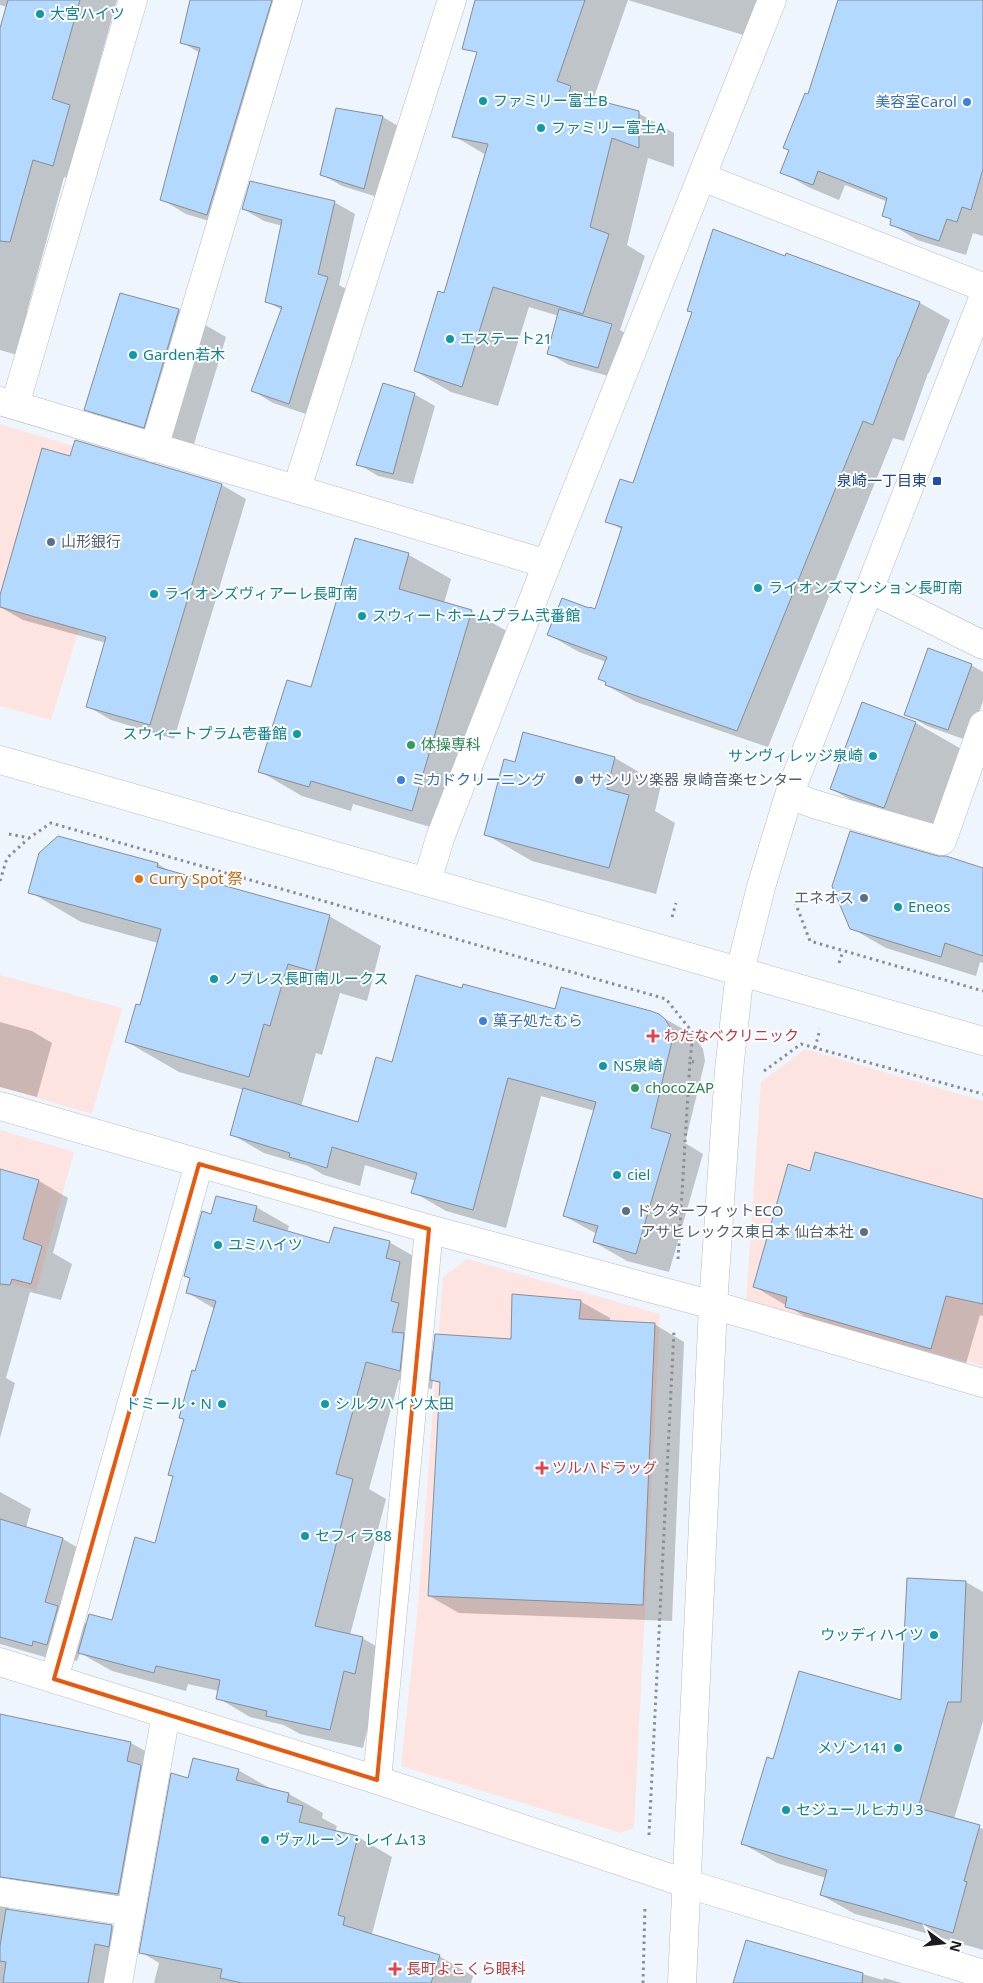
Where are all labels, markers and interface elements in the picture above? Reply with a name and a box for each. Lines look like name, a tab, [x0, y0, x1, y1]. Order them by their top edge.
place label: 大宮ハイツ	[50, 3, 125, 23]
marker: 大宮ハイツ	[34, 8, 46, 20]
place label: ファミリー富士B	[493, 90, 608, 110]
place label: 美容室Carol	[875, 91, 957, 111]
marker: ファミリー富士B	[477, 95, 489, 107]
marker: 美容室Carol	[961, 96, 973, 108]
place label: ファミリー富士A	[551, 117, 666, 137]
marker: ファミリー富士A	[535, 122, 547, 134]
place label: エステート21	[460, 328, 552, 348]
marker: エステート21	[444, 333, 456, 345]
place label: Garden若木	[143, 344, 225, 364]
marker: Garden若木	[127, 349, 139, 361]
place label: 泉崎一丁目東	[837, 470, 927, 490]
marker: 泉崎一丁目東	[931, 475, 943, 487]
place label: 山形銀行	[61, 531, 121, 551]
marker: 山形銀行	[45, 536, 57, 548]
place label: ライオンズマンション長町南	[768, 577, 963, 597]
marker: ライオンズマンション長町南	[752, 582, 764, 594]
place label: ライオンズヴィアーレ長町南	[164, 583, 358, 603]
marker: ライオンズヴィアーレ長町南	[148, 588, 160, 600]
place label: スウィートホームプラム弐番館	[372, 605, 580, 625]
marker: スウィートホームプラム弐番館	[356, 610, 368, 622]
place label: スウィートプラム壱番館	[122, 723, 287, 743]
marker: スウィートプラム壱番館	[291, 728, 303, 740]
place label: 体操専科	[421, 734, 481, 754]
marker: 体操専科	[405, 739, 417, 751]
place label: サンヴィレッジ泉崎	[728, 745, 863, 765]
marker: サンヴィレッジ泉崎	[867, 750, 879, 762]
place label: ミカドクリーニング	[411, 769, 546, 789]
place label: サンリツ楽器 泉崎音楽センター	[589, 769, 803, 789]
marker: ミカドクリーニング	[395, 774, 407, 786]
marker: サンリツ楽器 泉崎音楽センター	[573, 774, 585, 786]
place label: Curry Spot 祭	[149, 868, 243, 888]
marker: Curry Spot 祭	[133, 873, 145, 885]
place label: エネオス	[794, 887, 854, 907]
marker: エネオス	[858, 892, 870, 904]
place label: Eneos	[908, 896, 950, 916]
marker: Eneos	[892, 901, 904, 913]
place label: ノブレス長町南ルークス	[224, 968, 389, 988]
marker: ノブレス長町南ルークス	[208, 973, 220, 985]
place label: 菓子処たむら	[493, 1010, 583, 1030]
marker: 菓子処たむら	[477, 1015, 489, 1027]
place label: わたなべクリニック	[664, 1025, 799, 1045]
marker: わたなべクリニック	[646, 1029, 660, 1043]
place label: NS泉崎	[613, 1055, 663, 1075]
marker: NS泉崎	[597, 1060, 609, 1072]
place label: chocoZAP	[645, 1077, 714, 1097]
marker: chocoZAP	[629, 1082, 641, 1094]
place label: ciel	[627, 1164, 650, 1184]
marker: ciel	[611, 1169, 623, 1181]
place label: ドクターフィットECO	[636, 1200, 783, 1220]
marker: ドクターフィットECO	[620, 1205, 632, 1217]
place label: アサヒレックス東日本 仙台本社	[641, 1221, 854, 1241]
marker: アサヒレックス東日本 仙台本社	[858, 1226, 870, 1238]
place label: ユミハイツ	[228, 1234, 303, 1254]
marker: ユミハイツ	[212, 1239, 224, 1251]
place label: ドミール・N	[126, 1393, 212, 1413]
place label: シルクハイツ太田	[335, 1393, 454, 1413]
marker: ドミール・N	[216, 1398, 228, 1410]
marker: シルクハイツ太田	[319, 1398, 331, 1410]
place label: ツルハドラッグ	[552, 1457, 657, 1477]
marker: ツルハドラッグ	[536, 1462, 548, 1474]
place label: セフィラ88	[315, 1525, 392, 1545]
marker: セフィラ88	[299, 1530, 311, 1542]
place label: ウッディハイツ	[820, 1624, 924, 1644]
marker: ウッディハイツ	[928, 1629, 940, 1641]
place label: メゾン141	[817, 1737, 888, 1757]
marker: メゾン141	[892, 1742, 904, 1754]
place label: セジュールヒカリ3	[796, 1799, 924, 1819]
marker: セジュールヒカリ3	[780, 1804, 792, 1816]
place label: ヴァルーン・レイム13	[275, 1829, 426, 1849]
marker: ヴァルーン・レイム13	[259, 1834, 271, 1846]
north arrow	[918, 1918, 968, 1968]
text: N	[945, 1939, 967, 1954]
place label: 長町よこくら眼科	[406, 1958, 526, 1978]
marker: 長町よこくら眼科	[388, 1962, 402, 1976]

